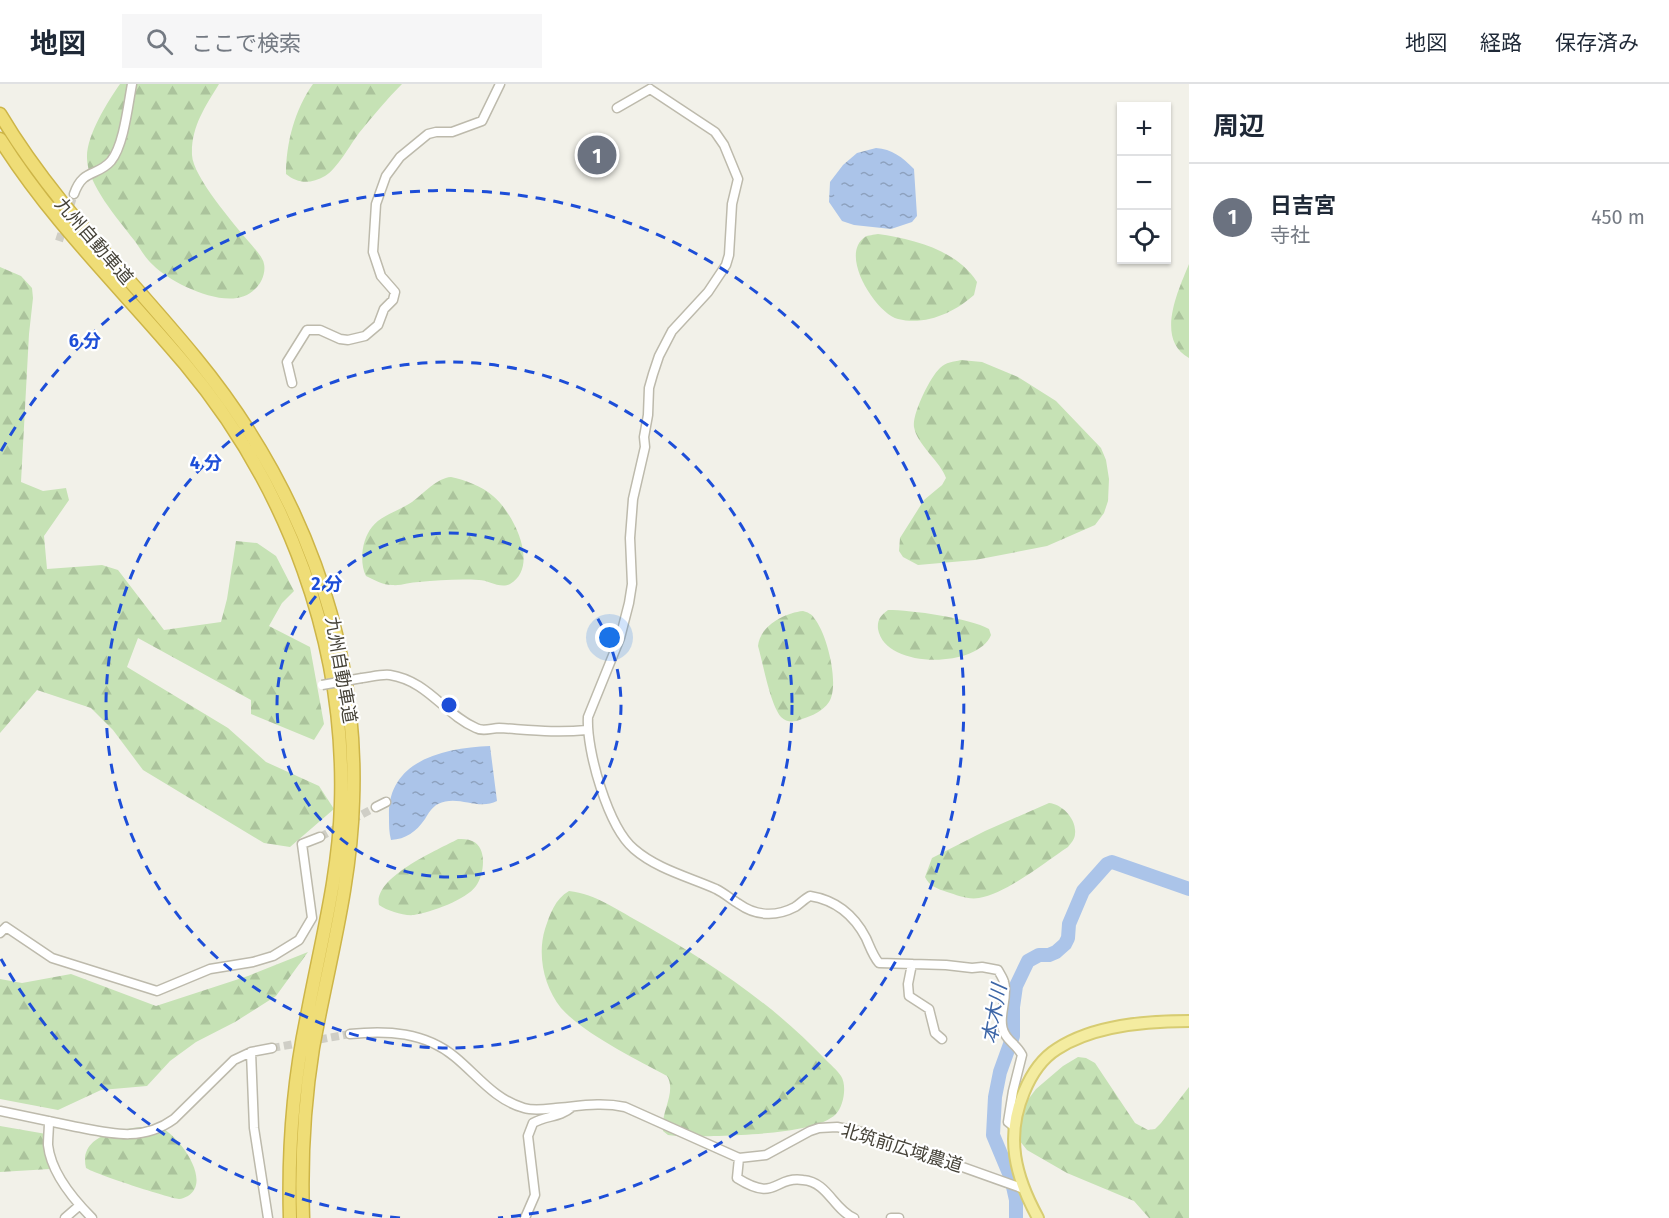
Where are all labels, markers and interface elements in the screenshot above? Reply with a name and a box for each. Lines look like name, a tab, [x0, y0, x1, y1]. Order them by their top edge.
search box	[122, 14, 542, 68]
icon: search	[143, 25, 176, 58]
text: 地図	[30, 27, 86, 60]
text: ここで検索	[191, 30, 301, 57]
text: 地図	[1405, 30, 1447, 56]
text: 経路	[1480, 30, 1522, 56]
text: 保存済み	[1555, 30, 1639, 56]
map controls	[1117, 102, 1171, 264]
button: +	[1117, 102, 1171, 156]
text: 周辺	[1213, 111, 1265, 142]
pin: 1	[578, 132, 616, 178]
button: −	[1117, 156, 1171, 210]
text: 日吉宮	[1270, 192, 1336, 219]
street label: 九州自動車道	[50, 193, 138, 289]
text: 1	[1228, 205, 1237, 229]
text: 450 m	[1591, 205, 1645, 229]
button: locate	[1117, 210, 1171, 264]
text: 寺社	[1270, 223, 1310, 247]
text: 6 分	[69, 330, 101, 352]
text: 4 分	[190, 452, 222, 474]
text: 2 分	[311, 573, 343, 595]
street label: 九州自動車道	[321, 615, 361, 725]
your location	[595, 623, 624, 652]
centre of rings	[439, 695, 459, 715]
water label: 本木川	[977, 980, 1011, 1046]
street label: 北筑前広域農道	[839, 1119, 965, 1177]

